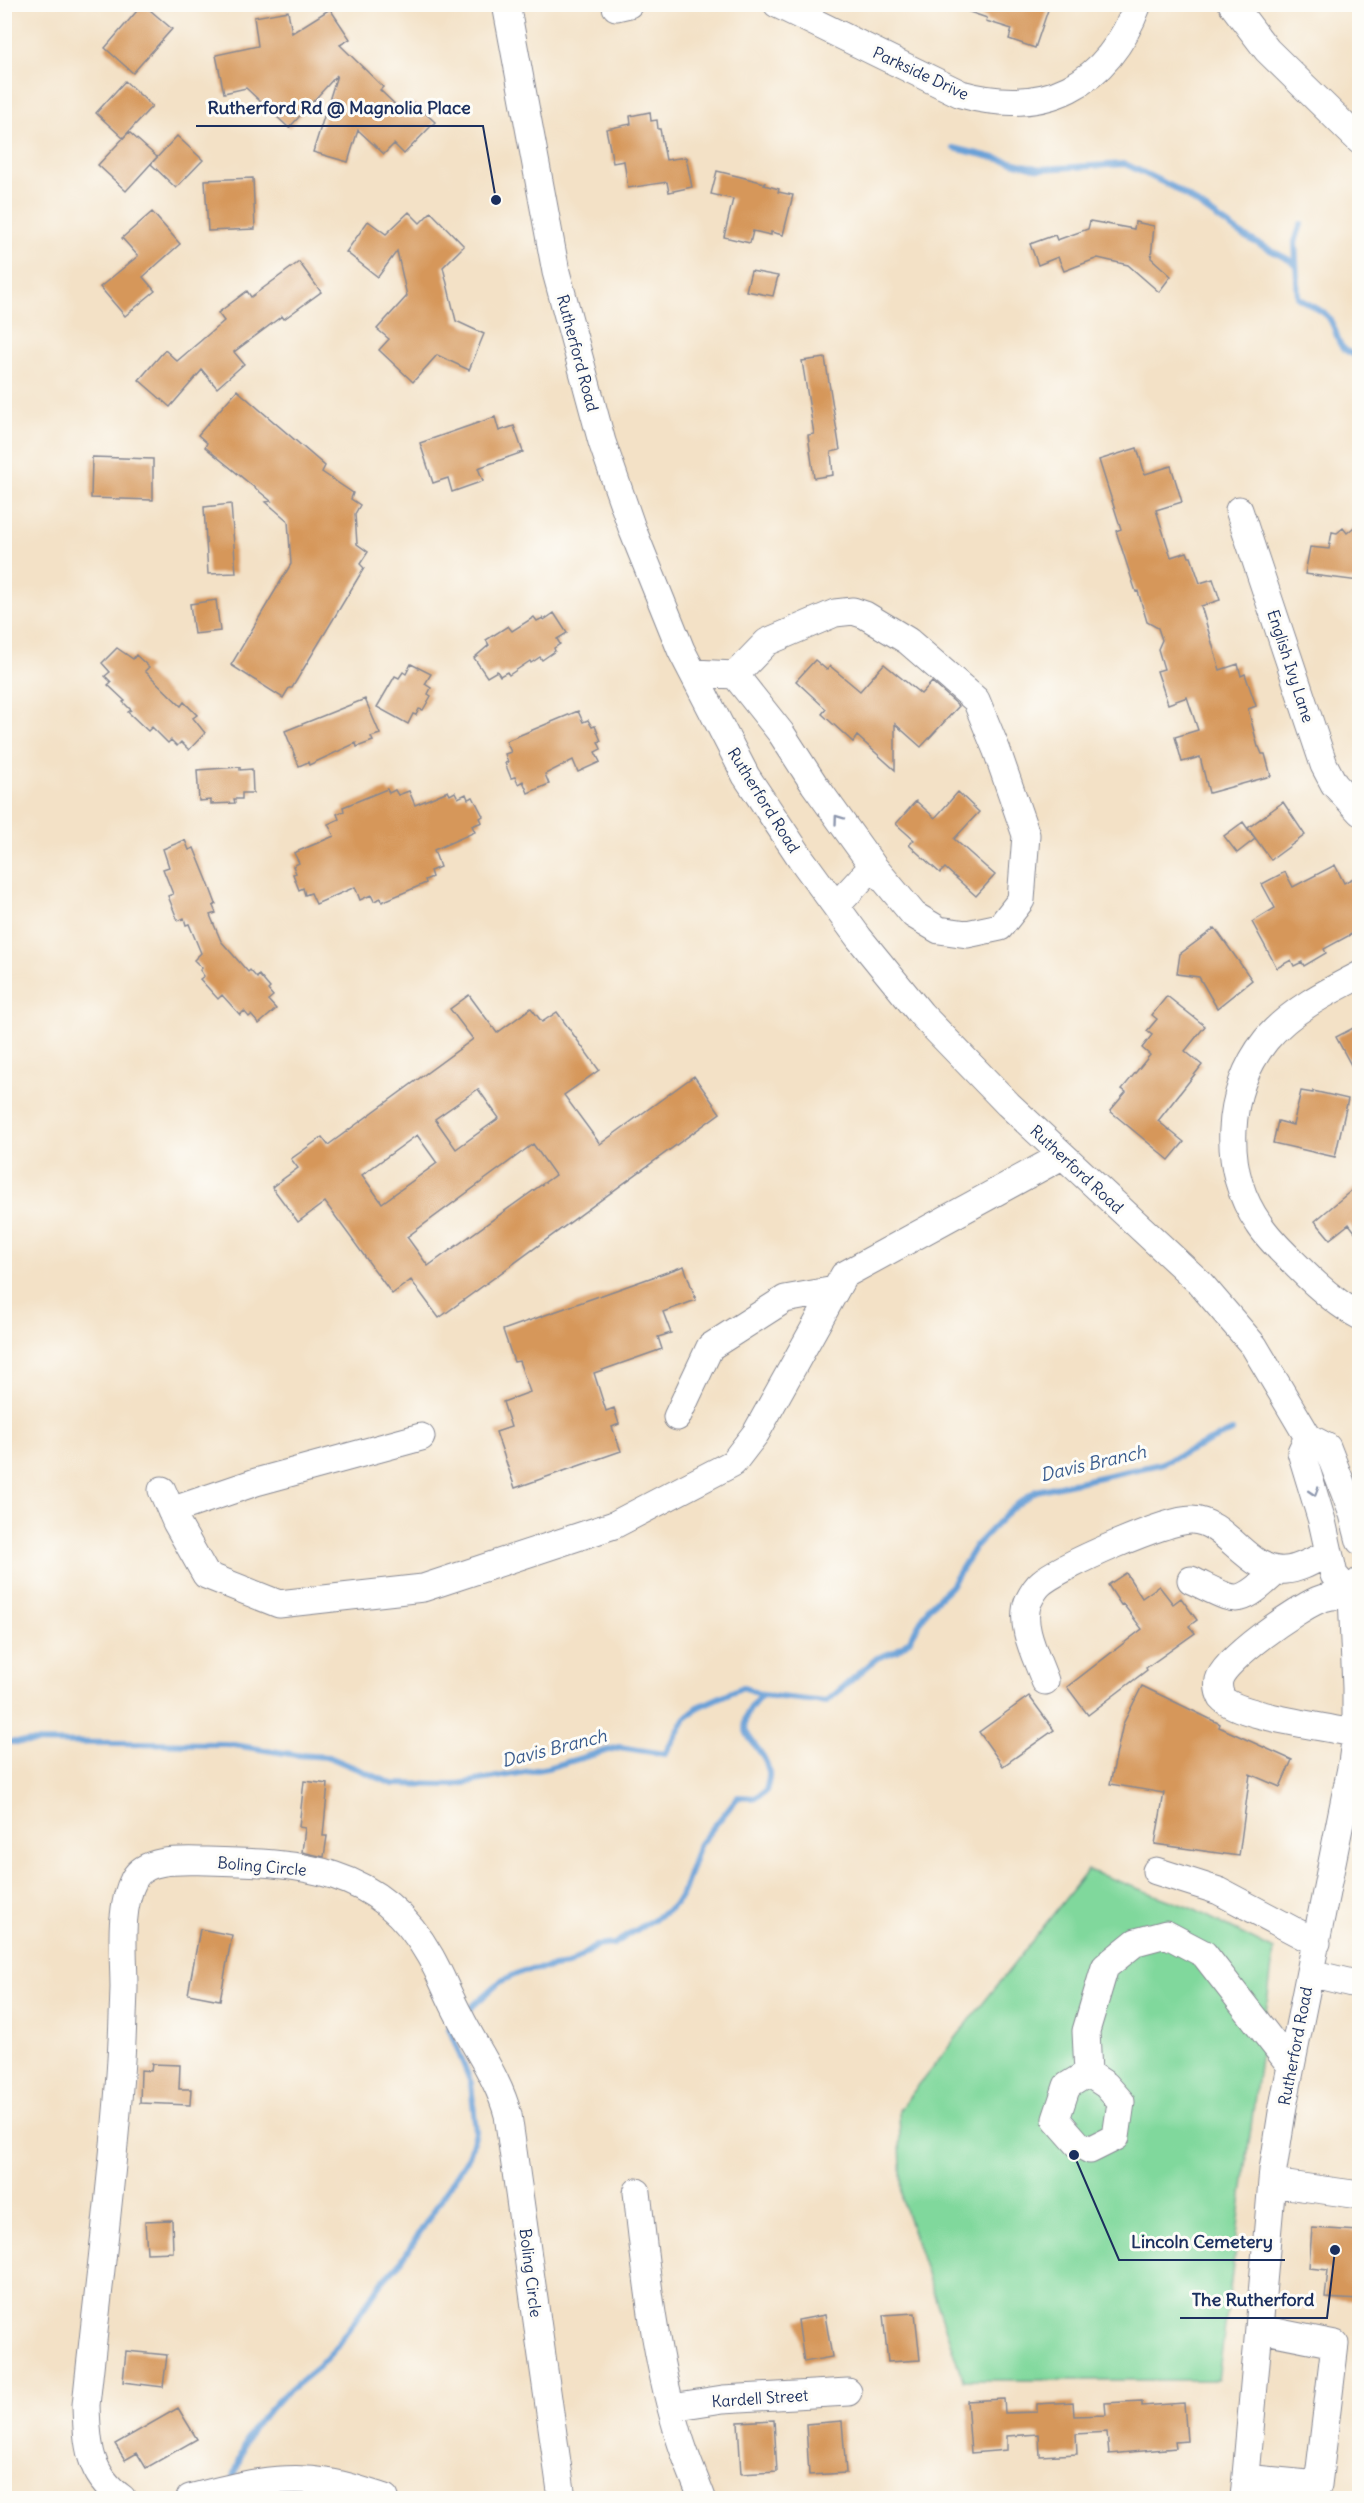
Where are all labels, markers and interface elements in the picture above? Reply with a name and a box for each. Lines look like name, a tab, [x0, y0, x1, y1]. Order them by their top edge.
street label: Parkside Drive	[870, 42, 972, 104]
callout: Rutherford Rd @ Magnolia Place	[196, 90, 483, 126]
text: Rutherford Rd @ Magnolia Place	[207, 96, 471, 119]
street label: Rutherford Road	[553, 292, 603, 414]
street label: English Ivy Lane	[1263, 607, 1319, 725]
street label: Rutherford Road	[724, 744, 804, 856]
one-way arrow	[835, 814, 846, 825]
street label: Rutherford Road	[1026, 1121, 1128, 1217]
water label: Davis Branch	[1038, 1440, 1149, 1486]
one-way arrow	[1306, 1486, 1319, 1497]
water label: Davis Branch	[499, 1724, 610, 1772]
street label: Boling Circle	[217, 1852, 307, 1880]
street label: Rutherford Road	[1274, 1985, 1316, 2107]
callout: Lincoln Cemetery	[1119, 2224, 1285, 2260]
street label: Boling Circle	[516, 2227, 546, 2319]
text: Lincoln Cemetery	[1131, 2230, 1273, 2253]
callout: The Rutherford	[1180, 2282, 1327, 2318]
text: The Rutherford	[1192, 2288, 1315, 2311]
street label: Kardell Street	[711, 2385, 810, 2411]

